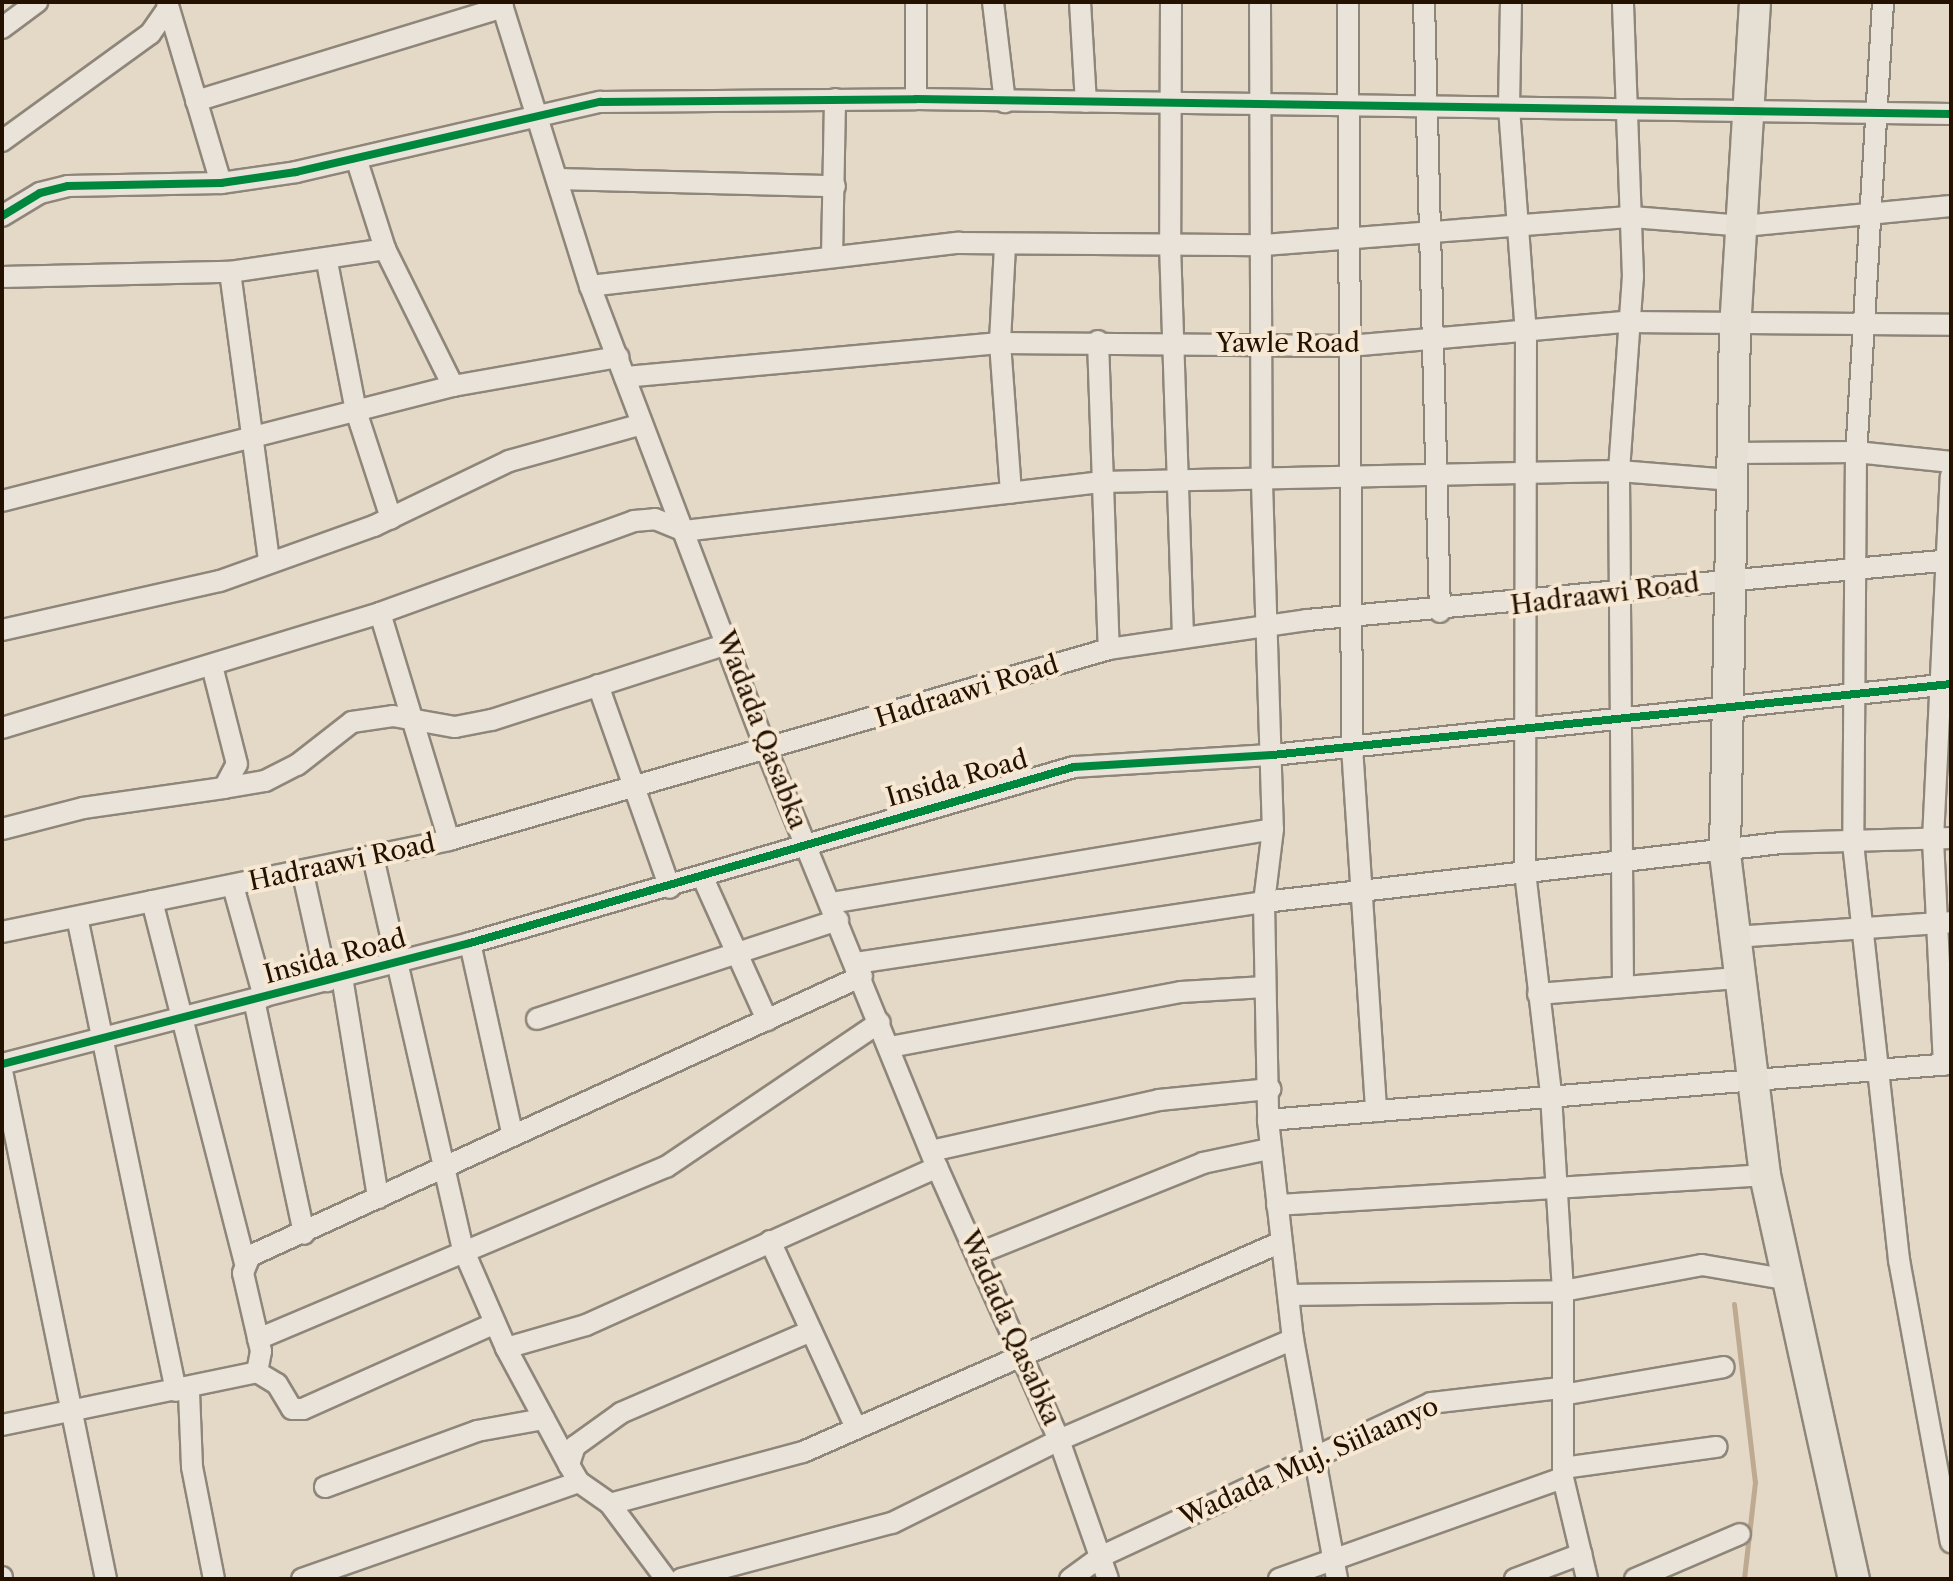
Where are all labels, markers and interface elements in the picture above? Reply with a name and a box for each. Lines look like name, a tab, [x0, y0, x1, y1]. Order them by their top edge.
street label: Yawle Road	[1216, 328, 1360, 360]
street label: Hadraawi Road	[1509, 568, 1701, 622]
street label: Wadada Qasabka	[709, 626, 813, 834]
street label: Hadraawi Road	[872, 649, 1062, 735]
street label: Insida Road	[882, 744, 1032, 814]
street label: Hadraawi Road	[246, 828, 438, 898]
street label: Insida Road	[260, 923, 410, 991]
street label: Wadada Qasabka	[953, 1226, 1067, 1430]
street label: Wadada Muj. Siilaanyo	[1174, 1391, 1444, 1533]

